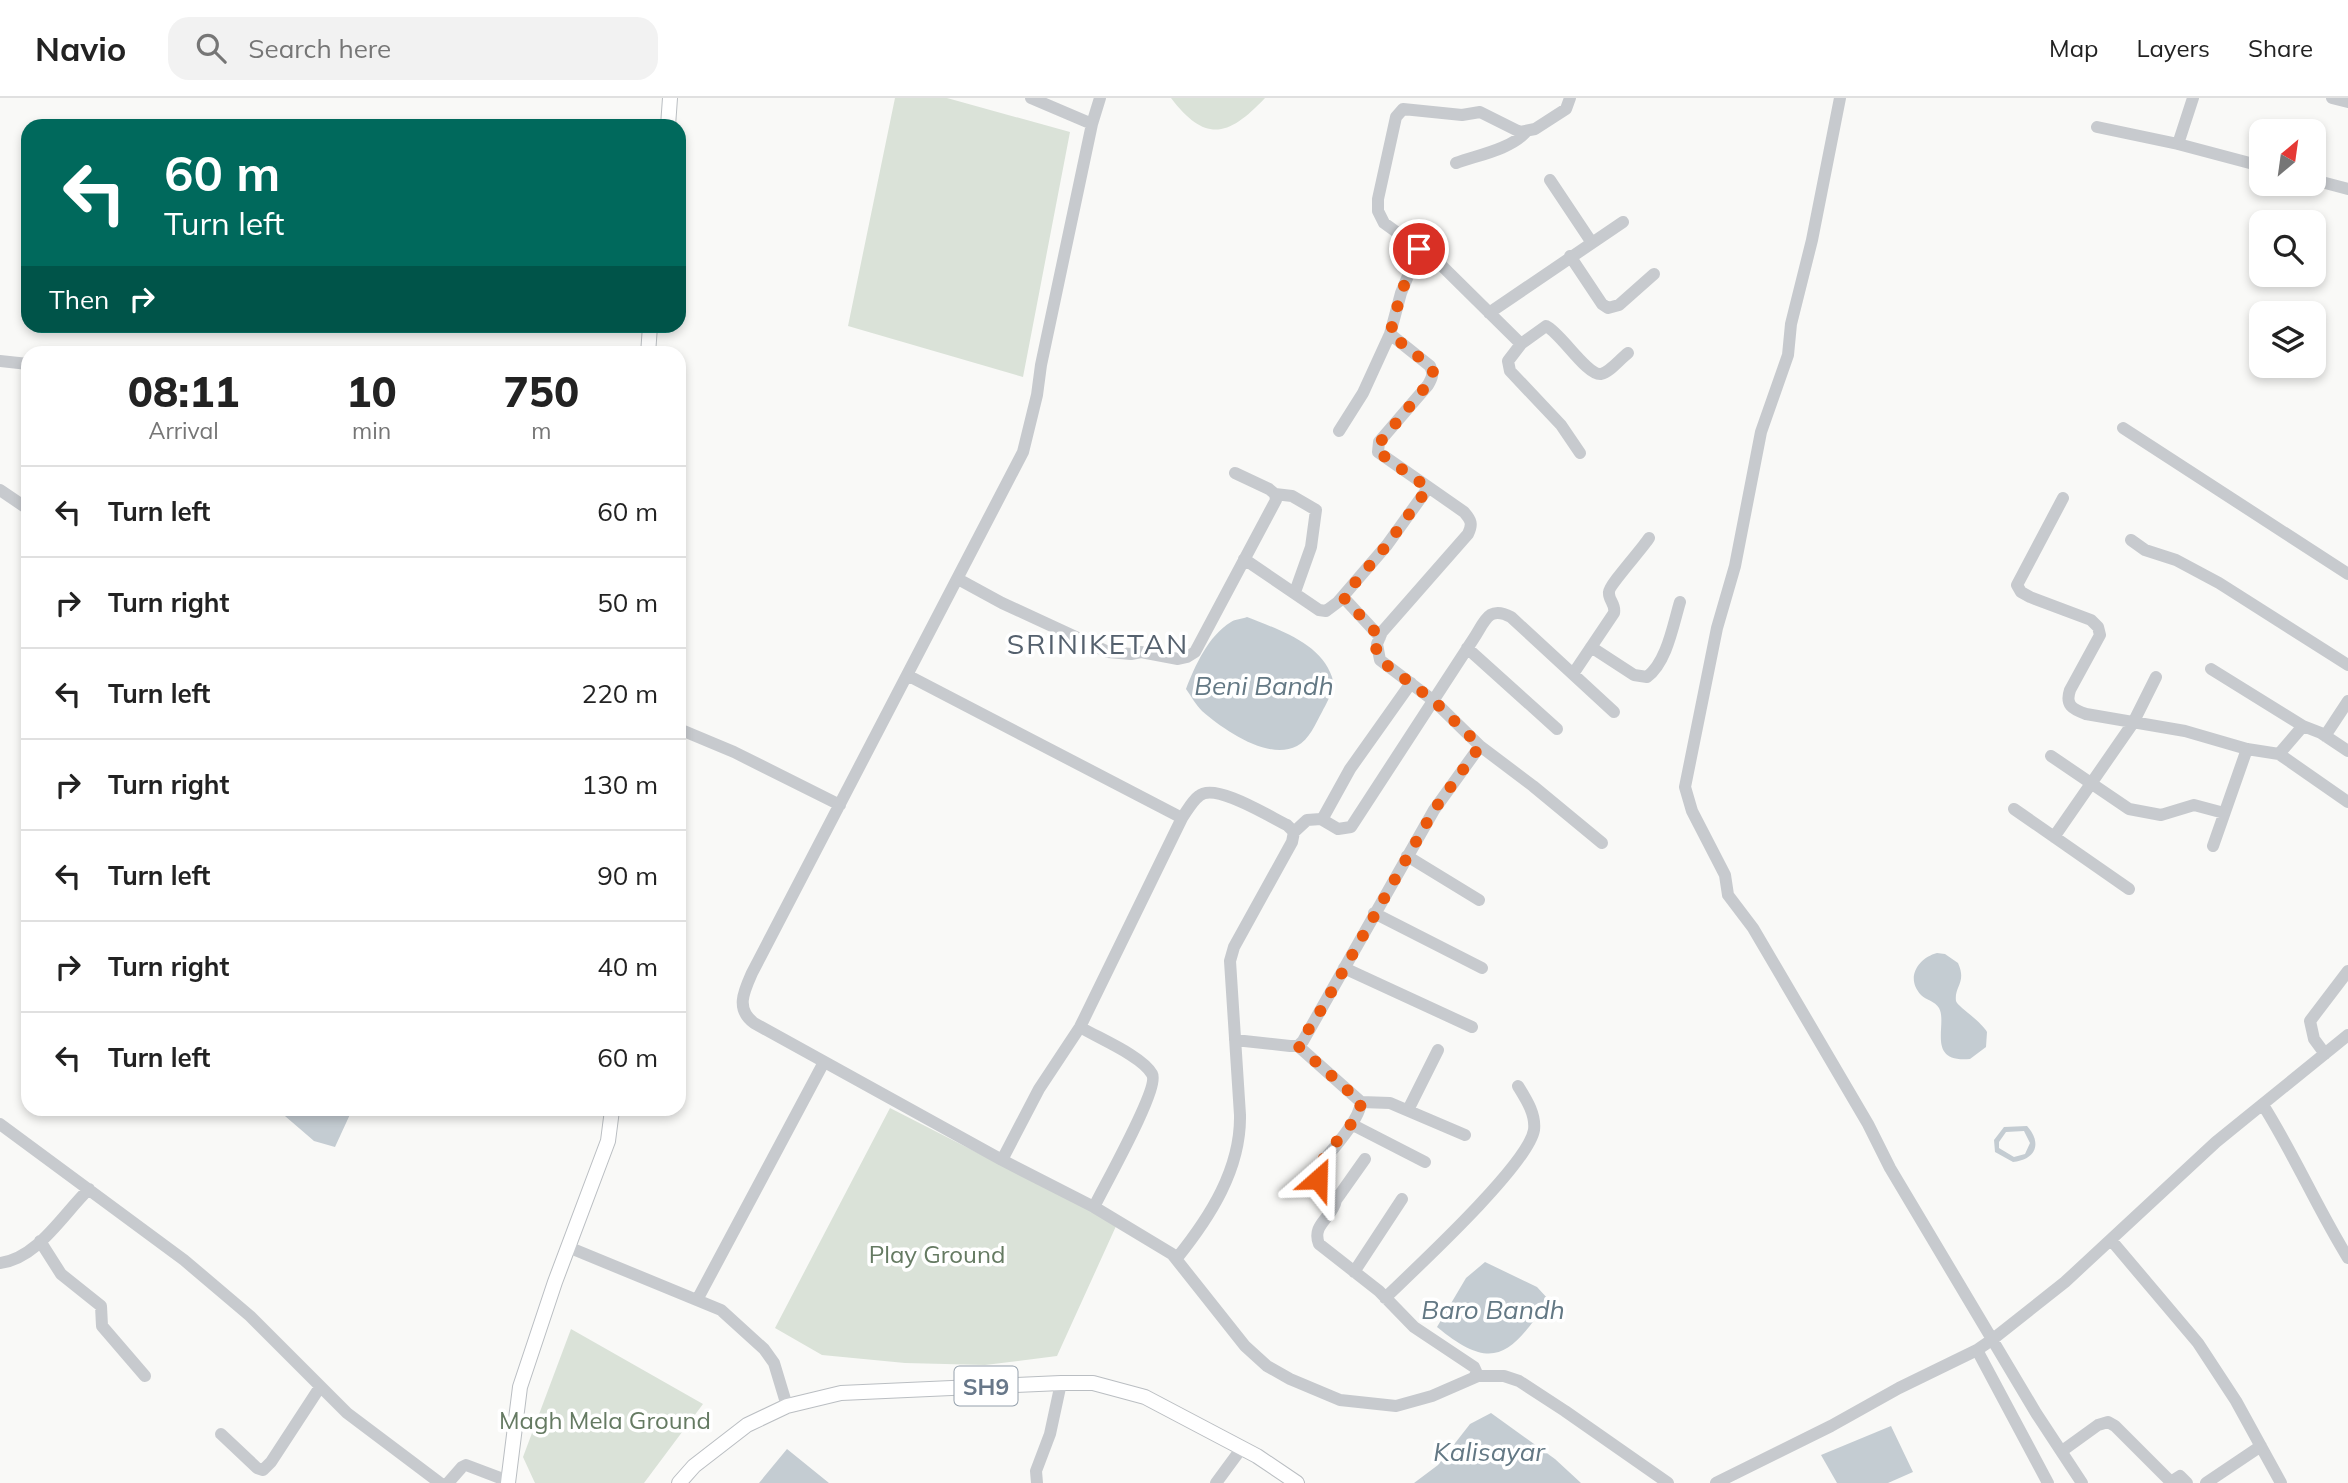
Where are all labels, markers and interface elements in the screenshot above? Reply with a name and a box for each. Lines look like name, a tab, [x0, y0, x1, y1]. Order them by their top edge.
search box	[168, 17, 658, 80]
text: Navio	[35, 28, 126, 69]
icon: search	[192, 29, 230, 67]
text: Search here	[248, 32, 391, 65]
text: Map	[2049, 33, 2098, 63]
text: Layers	[2136, 33, 2210, 63]
text: Share	[2248, 33, 2313, 63]
north arrow	[2249, 119, 2326, 196]
map controls	[2249, 119, 2326, 378]
text: 60 m	[164, 142, 280, 203]
icon: left	[49, 147, 140, 238]
text: Turn left	[164, 203, 284, 243]
button: search	[2249, 210, 2326, 287]
pin	[1389, 219, 1449, 279]
icon: arrive	[1400, 230, 1438, 268]
icon: right	[123, 280, 161, 318]
text: Then	[49, 283, 109, 316]
button: layers	[2249, 301, 2326, 378]
text: 08:11	[128, 365, 240, 418]
text: 10	[346, 365, 397, 418]
text: 750	[504, 365, 579, 418]
text: Arrival	[149, 416, 219, 445]
text: min	[352, 416, 391, 445]
text: m	[531, 416, 551, 445]
icon: left	[49, 493, 87, 531]
text: Turn left	[108, 495, 210, 528]
text: 60 m	[597, 495, 658, 528]
icon: right	[49, 584, 87, 622]
text: Turn right	[108, 586, 229, 619]
text: 50 m	[597, 586, 658, 619]
district label: SRINIKETAN	[1007, 626, 1189, 661]
water label: Beni Bandh	[1194, 669, 1334, 702]
icon: left	[49, 675, 87, 713]
text: Turn left	[108, 677, 210, 710]
text: 220 m	[582, 677, 658, 710]
icon: right	[49, 766, 87, 804]
text: Turn right	[108, 768, 229, 801]
text: 130 m	[582, 768, 658, 801]
icon: left	[49, 857, 87, 895]
text: Turn left	[108, 859, 210, 892]
text: 90 m	[597, 859, 658, 892]
icon: right	[49, 948, 87, 986]
text: Turn right	[108, 950, 229, 983]
text: 40 m	[597, 950, 658, 983]
icon: left	[49, 1039, 87, 1077]
text: Turn left	[108, 1041, 210, 1074]
text: 60 m	[597, 1041, 658, 1074]
position arrow	[1281, 1142, 1355, 1216]
park label: Play Ground	[869, 1239, 1005, 1269]
water label: Baro Bandh	[1421, 1293, 1565, 1326]
road number: SH9	[954, 1366, 1018, 1406]
park label: Magh Mela Ground	[499, 1405, 711, 1435]
water label: Kalisayar	[1433, 1435, 1546, 1468]

